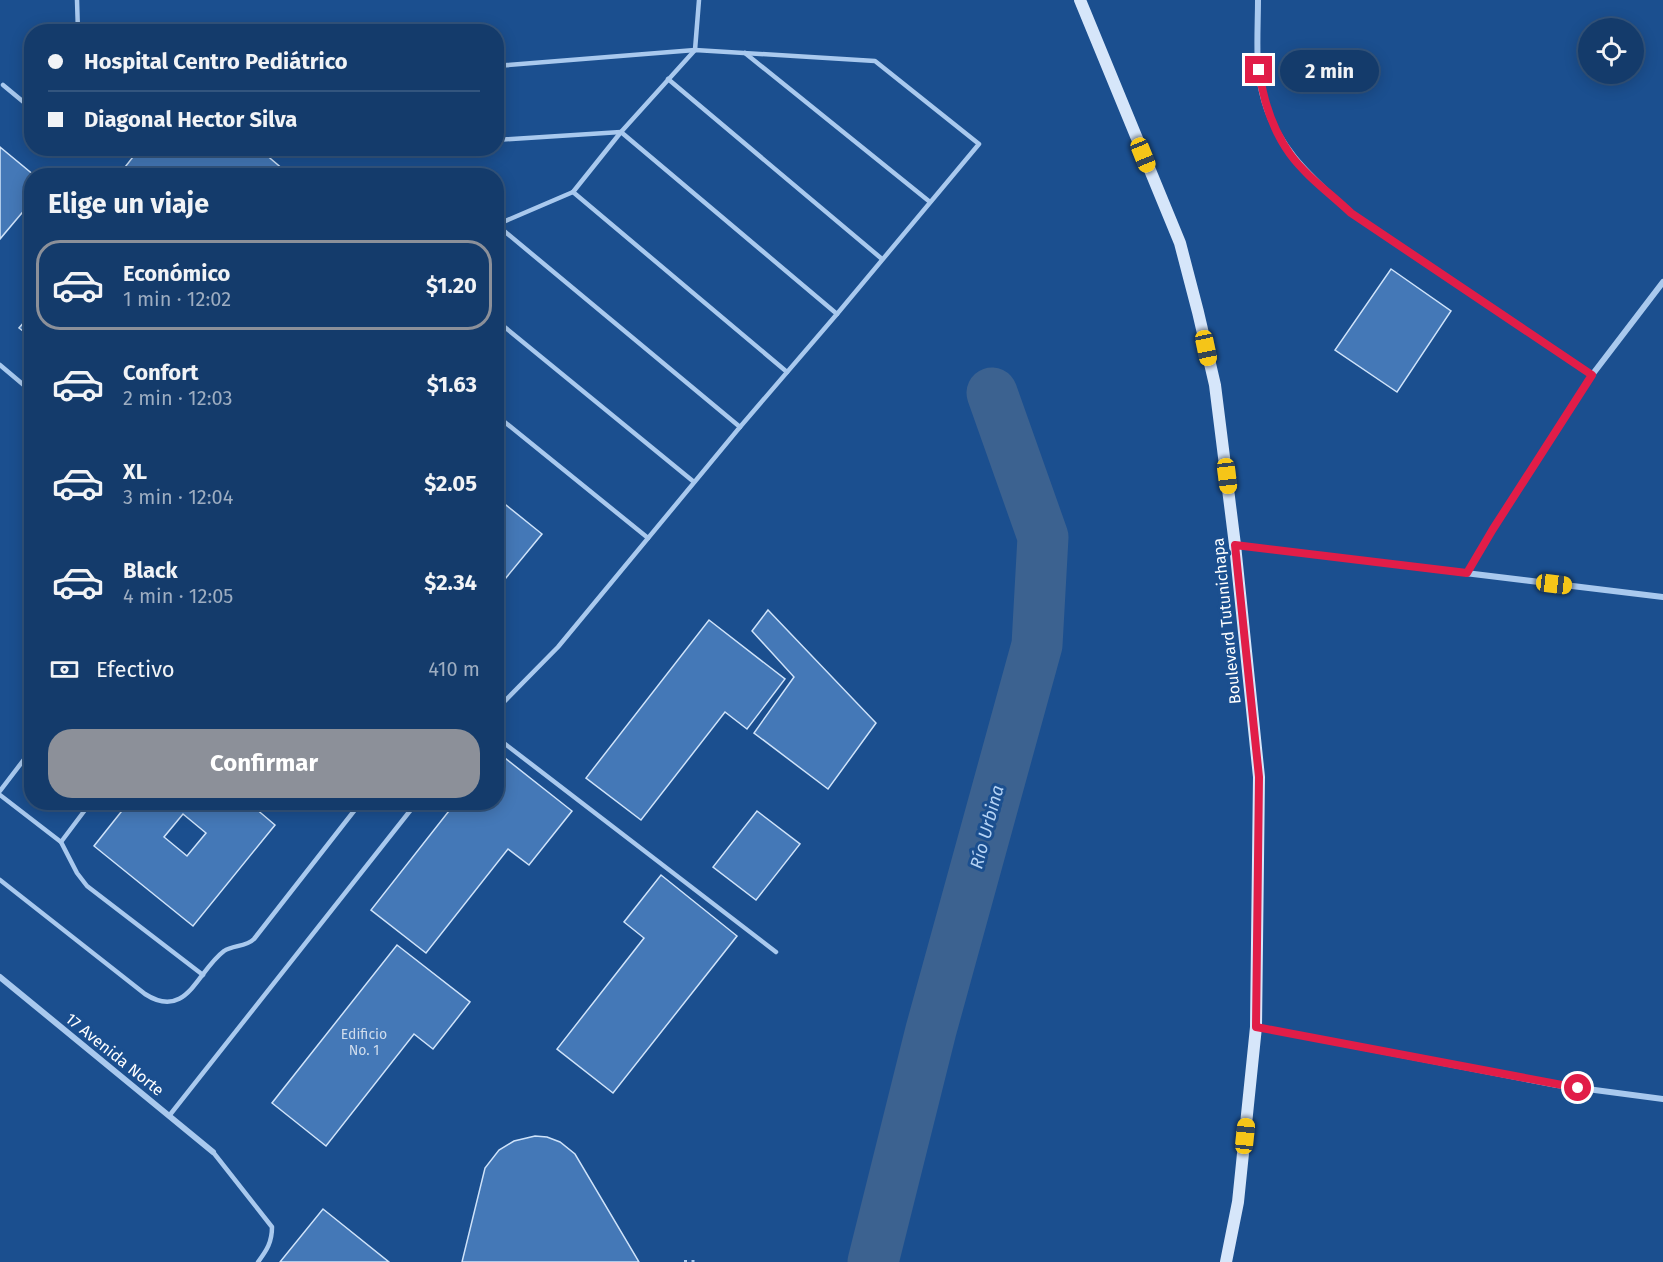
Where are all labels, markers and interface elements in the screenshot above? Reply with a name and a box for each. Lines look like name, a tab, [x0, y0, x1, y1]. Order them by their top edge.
map controls	[1578, 18, 1644, 84]
button: locate	[1578, 18, 1644, 84]
text: Hospital Centro Pediátrico	[84, 48, 348, 75]
callout: 2 min	[1280, 49, 1379, 91]
route end	[1245, 56, 1272, 83]
text: 2 min	[1305, 59, 1354, 83]
text: Diagonal Hector Silva	[84, 106, 297, 133]
car	[1128, 135, 1158, 175]
text: Elige un viaje	[48, 188, 209, 220]
icon: car	[51, 258, 105, 312]
text: Económico	[123, 260, 230, 287]
text: $1.20	[426, 272, 477, 299]
text: 1 min · 12:02	[123, 287, 231, 311]
car	[1193, 329, 1219, 367]
icon: car	[51, 357, 105, 411]
text: Confort	[123, 359, 199, 386]
text: $1.63	[427, 371, 477, 398]
text: 2 min · 12:03	[123, 386, 232, 410]
icon: car	[51, 456, 105, 510]
car	[1216, 457, 1238, 495]
text: XL	[123, 458, 147, 485]
text: $2.05	[424, 470, 477, 497]
text: 3 min · 12:04	[123, 485, 233, 509]
street label: Boulevard Tutunichapa	[1208, 537, 1245, 705]
icon: car	[51, 555, 105, 609]
text: Black	[123, 557, 178, 584]
text: $2.34	[424, 569, 477, 596]
car	[1535, 573, 1573, 595]
text: 4 min · 12:05	[123, 584, 233, 608]
icon: cash	[48, 653, 81, 686]
text: Efectivo	[96, 656, 175, 683]
text: 410 m	[428, 657, 480, 681]
button: Confirmar	[48, 729, 480, 798]
water label: Río Urbina	[965, 783, 1009, 871]
street label: 17 Avenida Norte	[62, 1009, 168, 1100]
house number: Edificio No. 1	[341, 1026, 387, 1059]
route start	[1564, 1074, 1591, 1101]
car	[1234, 1117, 1256, 1155]

